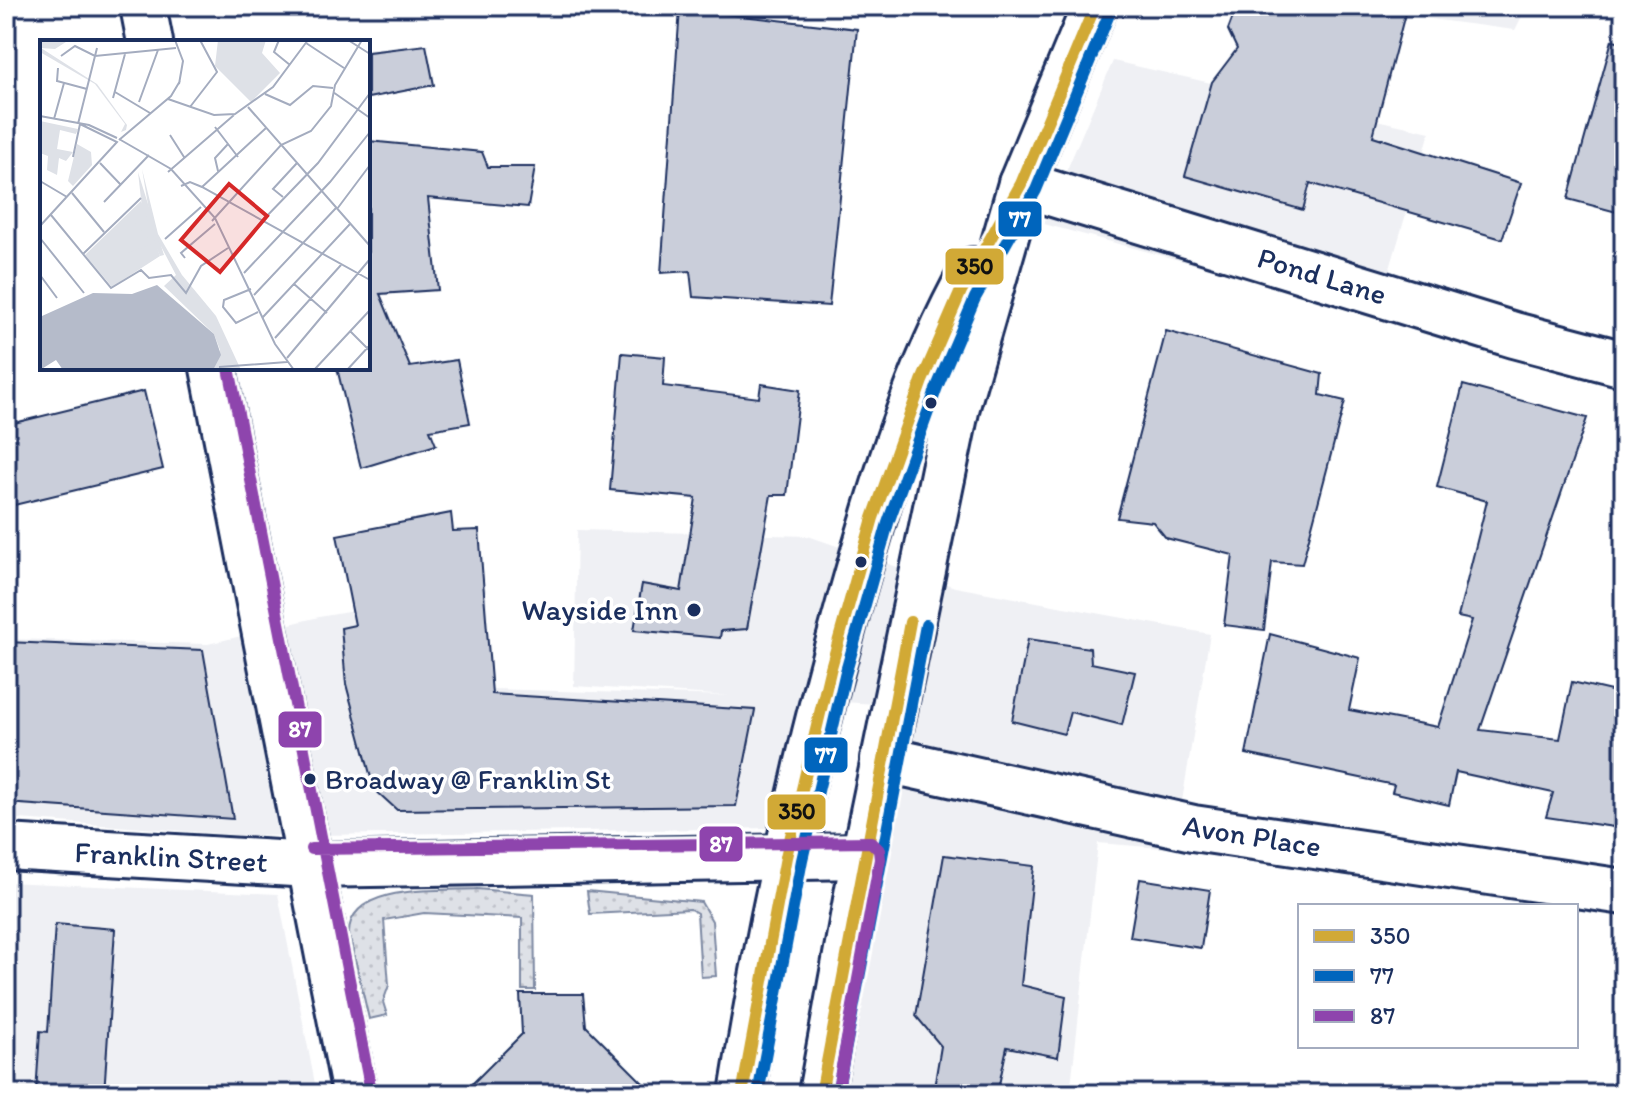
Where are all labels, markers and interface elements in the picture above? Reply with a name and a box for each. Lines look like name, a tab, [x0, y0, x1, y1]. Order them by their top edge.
inset map	[40, 40, 370, 370]
line badge: 77	[997, 200, 1043, 238]
text: 77	[1008, 206, 1031, 233]
street label: Pond Lane	[1253, 238, 1391, 313]
line badge: 350	[944, 247, 1005, 286]
text: 350	[956, 253, 994, 280]
unlabelled marker	[923, 395, 939, 411]
unlabelled marker	[853, 554, 869, 570]
place label: Wayside Inn	[521, 591, 678, 628]
marker: Wayside Inn	[685, 601, 703, 619]
line badge: 87	[277, 710, 323, 749]
text: 87	[289, 716, 312, 743]
line badge: 77	[803, 736, 849, 774]
text: 77	[814, 742, 837, 769]
place label: Broadway @ Franklin St	[325, 762, 611, 796]
marker: Broadway @ Franklin St	[302, 771, 318, 787]
line badge: 350	[766, 793, 827, 831]
text: 350	[778, 798, 816, 825]
street label: Avon Place	[1180, 806, 1324, 865]
line badge: 87	[698, 825, 744, 863]
text: 87	[710, 831, 733, 858]
street label: Franklin Street	[74, 833, 268, 880]
legend	[1298, 904, 1578, 1048]
text: 350	[1370, 921, 1410, 950]
text: 77	[1370, 961, 1394, 990]
text: 87	[1370, 1001, 1395, 1030]

